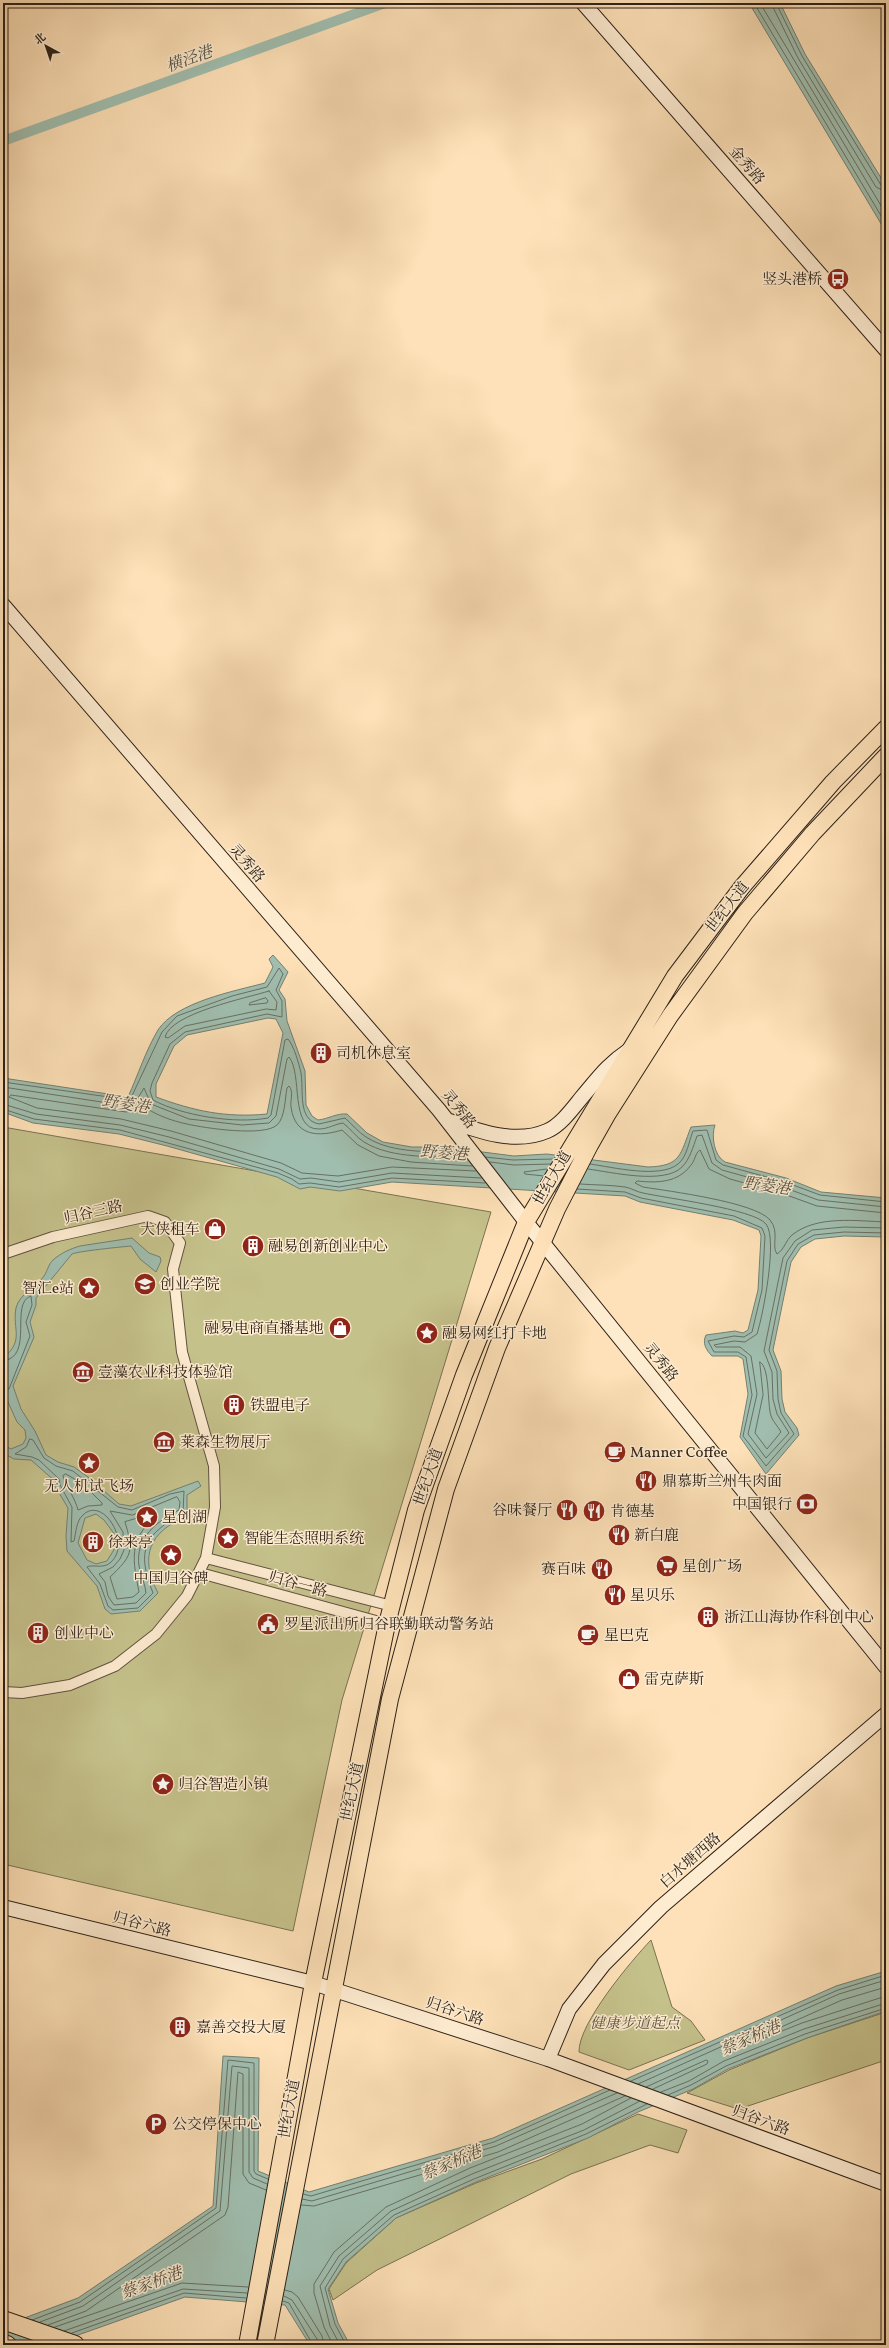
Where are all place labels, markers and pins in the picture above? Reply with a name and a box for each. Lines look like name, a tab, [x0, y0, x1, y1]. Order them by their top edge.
bus stop icon: 竖头港桥	[825, 266, 851, 292]
place label: 竖头港桥	[762, 270, 822, 291]
building icon: 司机休息室	[308, 1040, 334, 1066]
place label: 司机休息室	[336, 1044, 411, 1065]
shop icon: 大侠租车	[202, 1216, 228, 1242]
place label: 大侠租车	[140, 1220, 200, 1241]
building icon: 融易创新创业中心	[240, 1233, 266, 1259]
place label: 融易创新创业中心	[268, 1237, 388, 1258]
school or university icon: 创业学院	[132, 1271, 158, 1297]
place icon: 智汇e站	[76, 1275, 102, 1301]
place label: 创业学院	[160, 1275, 220, 1296]
place label: 智汇e站	[22, 1279, 74, 1300]
shop icon: 融易电商直播基地	[327, 1315, 353, 1341]
place label: 融易电商直播基地	[204, 1319, 324, 1340]
place icon: 融易网红打卡地	[414, 1320, 440, 1346]
place label: 融易网红打卡地	[442, 1324, 547, 1345]
museum icon: 壹藻农业科技体验馆	[70, 1359, 96, 1385]
place label: 壹藻农业科技体验馆	[98, 1363, 233, 1384]
building icon: 铁盟电子	[221, 1392, 247, 1418]
place label: 铁盟电子	[250, 1396, 310, 1417]
museum icon: 莱森生物展厅	[151, 1429, 177, 1455]
place label: 莱森生物展厅	[180, 1433, 270, 1454]
cafe icon: Manner Coffee	[602, 1439, 628, 1465]
place label: Manner Coffee	[630, 1443, 728, 1464]
place icon: 无人机试飞场	[76, 1450, 102, 1476]
restaurant icon: 鼎慕斯兰州牛肉面	[633, 1468, 659, 1494]
place label: 鼎慕斯兰州牛肉面	[662, 1472, 782, 1493]
place label: 无人机试飞场	[44, 1477, 134, 1498]
bank icon: 中国银行	[794, 1491, 820, 1517]
place label: 中国银行	[732, 1495, 792, 1516]
restaurant icon: 谷味餐厅	[554, 1497, 580, 1523]
restaurant icon: 肯德基	[581, 1498, 607, 1524]
place label: 谷味餐厅	[492, 1501, 552, 1522]
place label: 肯德基	[610, 1502, 655, 1523]
place icon: 星创湖	[134, 1504, 160, 1530]
place label: 星创湖	[162, 1508, 207, 1529]
restaurant icon: 新白鹿	[606, 1522, 632, 1548]
place icon: 智能生态照明系统	[215, 1525, 241, 1551]
place label: 新白鹿	[634, 1526, 679, 1547]
building icon: 徐来亭	[80, 1529, 106, 1555]
place label: 智能生态照明系统	[244, 1529, 364, 1550]
place label: 徐来亭	[108, 1533, 153, 1554]
place icon: 中国归谷碑	[158, 1542, 184, 1568]
supermarket icon: 星创广场	[654, 1553, 680, 1579]
restaurant icon: 赛百味	[589, 1556, 615, 1582]
place label: 星创广场	[682, 1557, 742, 1578]
place label: 赛百味	[541, 1560, 586, 1581]
place label: 中国归谷碑	[133, 1569, 209, 1590]
restaurant icon: 星贝乐	[602, 1582, 628, 1608]
place label: 星贝乐	[630, 1586, 675, 1607]
building icon: 浙江山海协作科创中心	[695, 1604, 721, 1630]
place label: 浙江山海协作科创中心	[724, 1608, 874, 1629]
public building icon: 罗星派出所归谷联勤联动警务站	[255, 1611, 281, 1637]
place label: 罗星派出所归谷联勤联动警务站	[284, 1615, 494, 1636]
building icon: 创业中心	[25, 1620, 51, 1646]
cafe icon: 星巴克	[575, 1622, 601, 1648]
place label: 创业中心	[54, 1624, 114, 1645]
place label: 星巴克	[604, 1626, 649, 1647]
shop icon: 雷克萨斯	[616, 1666, 642, 1692]
place label: 雷克萨斯	[644, 1670, 704, 1691]
place icon: 归谷智造小镇	[150, 1771, 176, 1797]
place label: 归谷智造小镇	[178, 1775, 268, 1796]
building icon: 嘉善交投大厦	[167, 2014, 193, 2040]
place label: 嘉善交投大厦	[196, 2018, 286, 2039]
parking icon: 公交停保中心	[143, 2111, 169, 2137]
place label: 公交停保中心	[172, 2115, 262, 2136]

